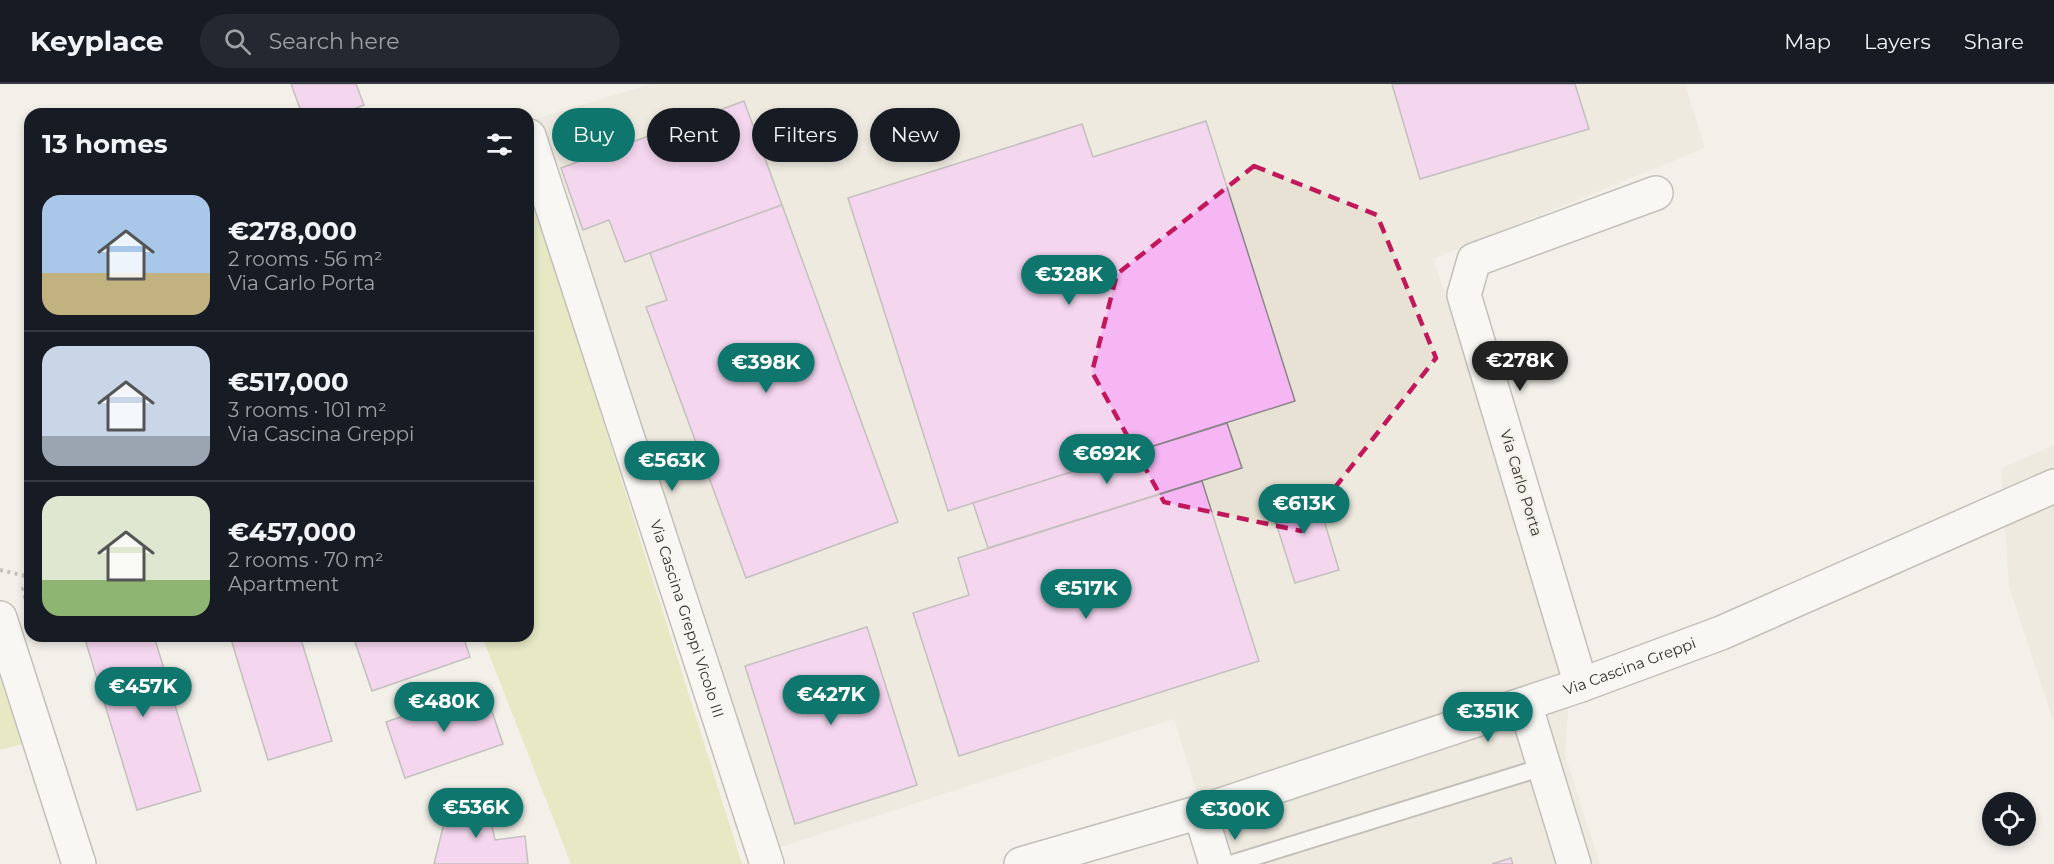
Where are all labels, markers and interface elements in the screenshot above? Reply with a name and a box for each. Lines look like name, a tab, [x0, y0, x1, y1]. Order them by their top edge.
search box	[200, 14, 620, 68]
text: Keyplace	[30, 24, 164, 58]
icon: search	[221, 25, 254, 58]
text: Search here	[269, 28, 400, 55]
text: Map	[1784, 29, 1831, 54]
text: Layers	[1864, 29, 1931, 54]
text: Share	[1964, 29, 2024, 54]
chip: Buy	[552, 108, 635, 162]
chip: Rent	[647, 108, 740, 162]
chip: Filters	[752, 108, 858, 162]
chip: New	[870, 108, 960, 162]
text: 13 homes	[42, 128, 168, 160]
icon: filters	[483, 128, 516, 161]
text: €278,000	[228, 215, 357, 247]
icon: home	[90, 219, 162, 291]
text: 2 rooms · 56 m²	[228, 247, 383, 271]
pin: €328K	[1027, 255, 1111, 306]
text: €328K	[1035, 262, 1103, 286]
text: Via Carlo Porta	[228, 271, 375, 295]
pin: €278K	[1478, 341, 1562, 392]
pin: €398K	[724, 343, 808, 394]
text: €278K	[1486, 348, 1554, 372]
text: €398K	[732, 350, 800, 374]
text: €517,000	[228, 366, 349, 398]
icon: home	[90, 370, 162, 442]
text: 3 rooms · 101 m²	[228, 398, 387, 422]
text: Via Cascina Greppi	[228, 422, 414, 446]
street label: Via Carlo Porta	[1496, 427, 1547, 538]
pin: €692K	[1065, 434, 1149, 485]
pin: €563K	[630, 441, 714, 492]
text: €692K	[1073, 441, 1141, 465]
text: €563K	[638, 448, 706, 472]
pin: €613K	[1262, 484, 1346, 535]
text: €613K	[1272, 491, 1336, 515]
text: €457,000	[228, 516, 356, 548]
street label: Via Cascina Greppi Vicolo III	[646, 517, 729, 720]
icon: home	[90, 520, 162, 592]
text: 2 rooms · 70 m²	[228, 548, 384, 572]
pin: €517K	[1044, 569, 1128, 620]
text: Apartment	[228, 572, 339, 596]
text: €517K	[1055, 576, 1117, 600]
street label: Via Cascina Greppi	[1561, 633, 1698, 699]
pin: €457K	[101, 667, 185, 718]
text: €457K	[109, 674, 177, 698]
pin: €427K	[789, 675, 873, 726]
pin: €480K	[402, 682, 486, 733]
text: €427K	[797, 682, 865, 706]
text: €480K	[408, 689, 480, 713]
pin: €351K	[1446, 692, 1530, 743]
text: €351K	[1457, 699, 1519, 723]
pin: €536K	[434, 788, 518, 839]
pin: €300K	[1193, 790, 1277, 841]
map controls	[1982, 792, 2036, 846]
button: locate	[1982, 792, 2036, 846]
text: €536K	[442, 795, 510, 819]
text: €300K	[1200, 797, 1270, 821]

